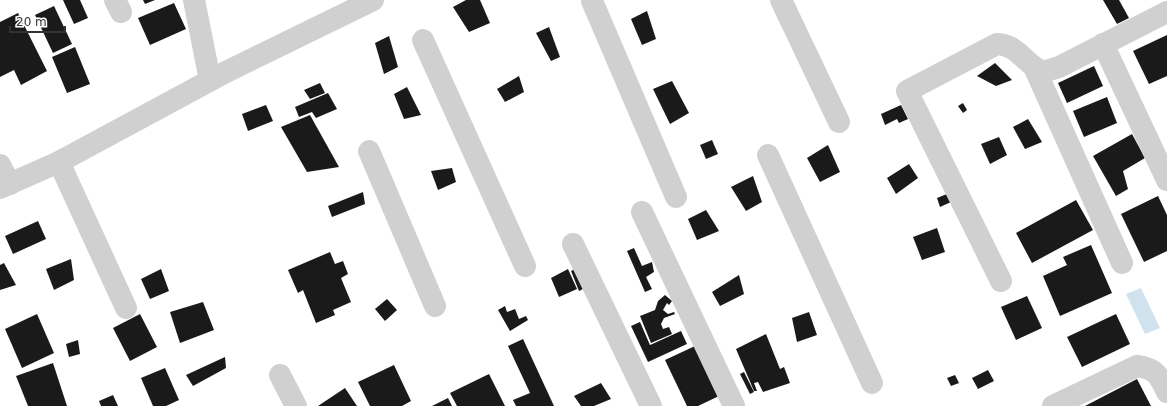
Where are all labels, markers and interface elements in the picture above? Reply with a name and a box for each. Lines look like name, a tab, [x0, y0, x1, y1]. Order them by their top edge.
scale bar	[10, 8, 65, 34]
text: 20 m	[16, 15, 47, 29]

